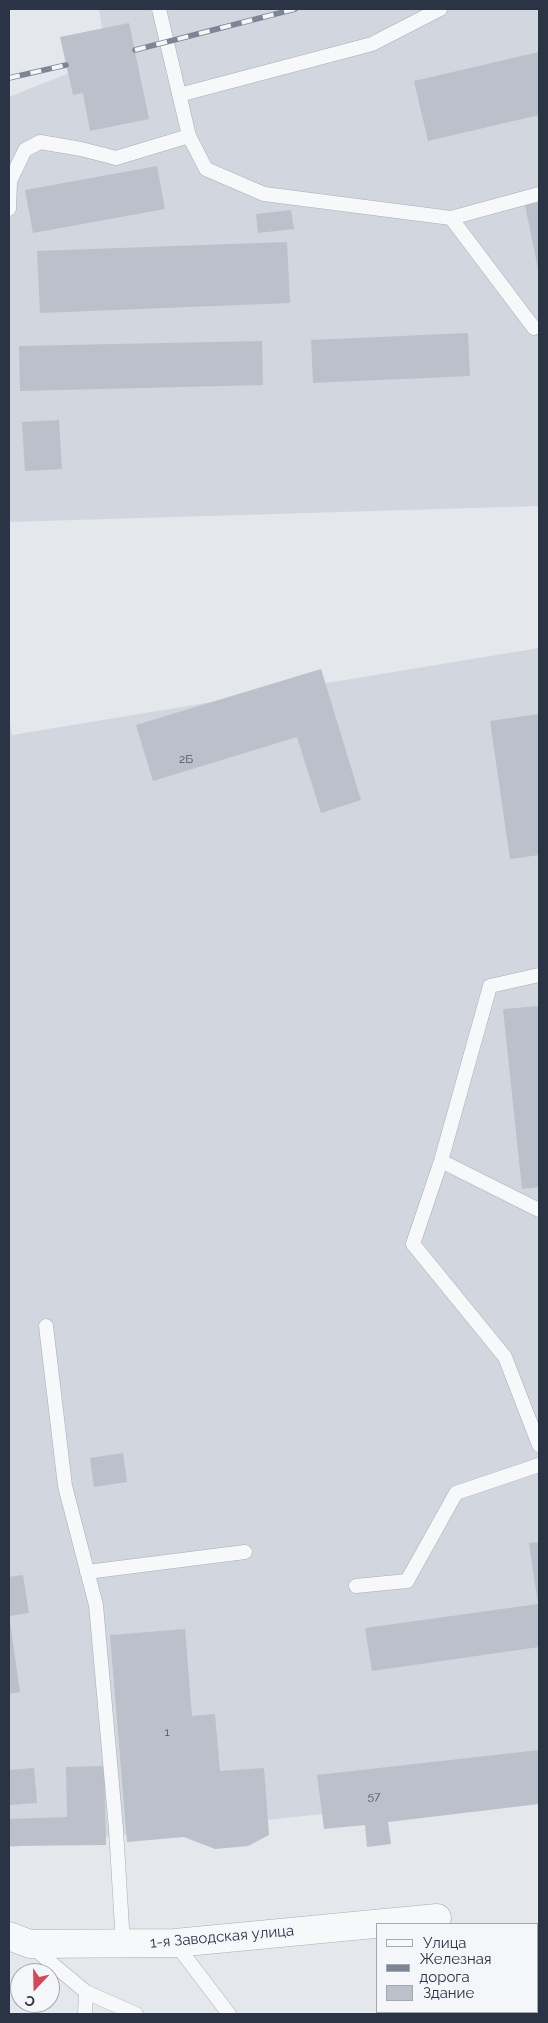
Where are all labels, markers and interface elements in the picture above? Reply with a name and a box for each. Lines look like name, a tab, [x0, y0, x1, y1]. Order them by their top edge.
house number: 2Б	[179, 752, 193, 766]
house number: 1	[164, 1725, 170, 1739]
house number: 57	[368, 1789, 380, 1803]
street label: 1-я Заводская улица	[149, 1922, 295, 1952]
legend	[376, 1923, 538, 2013]
text: Улица	[423, 1934, 467, 1952]
text: Железная дорога	[420, 1950, 492, 1986]
north arrow	[10, 1963, 60, 2013]
text: Здание	[423, 1984, 474, 2002]
text: С	[23, 1992, 37, 2010]

